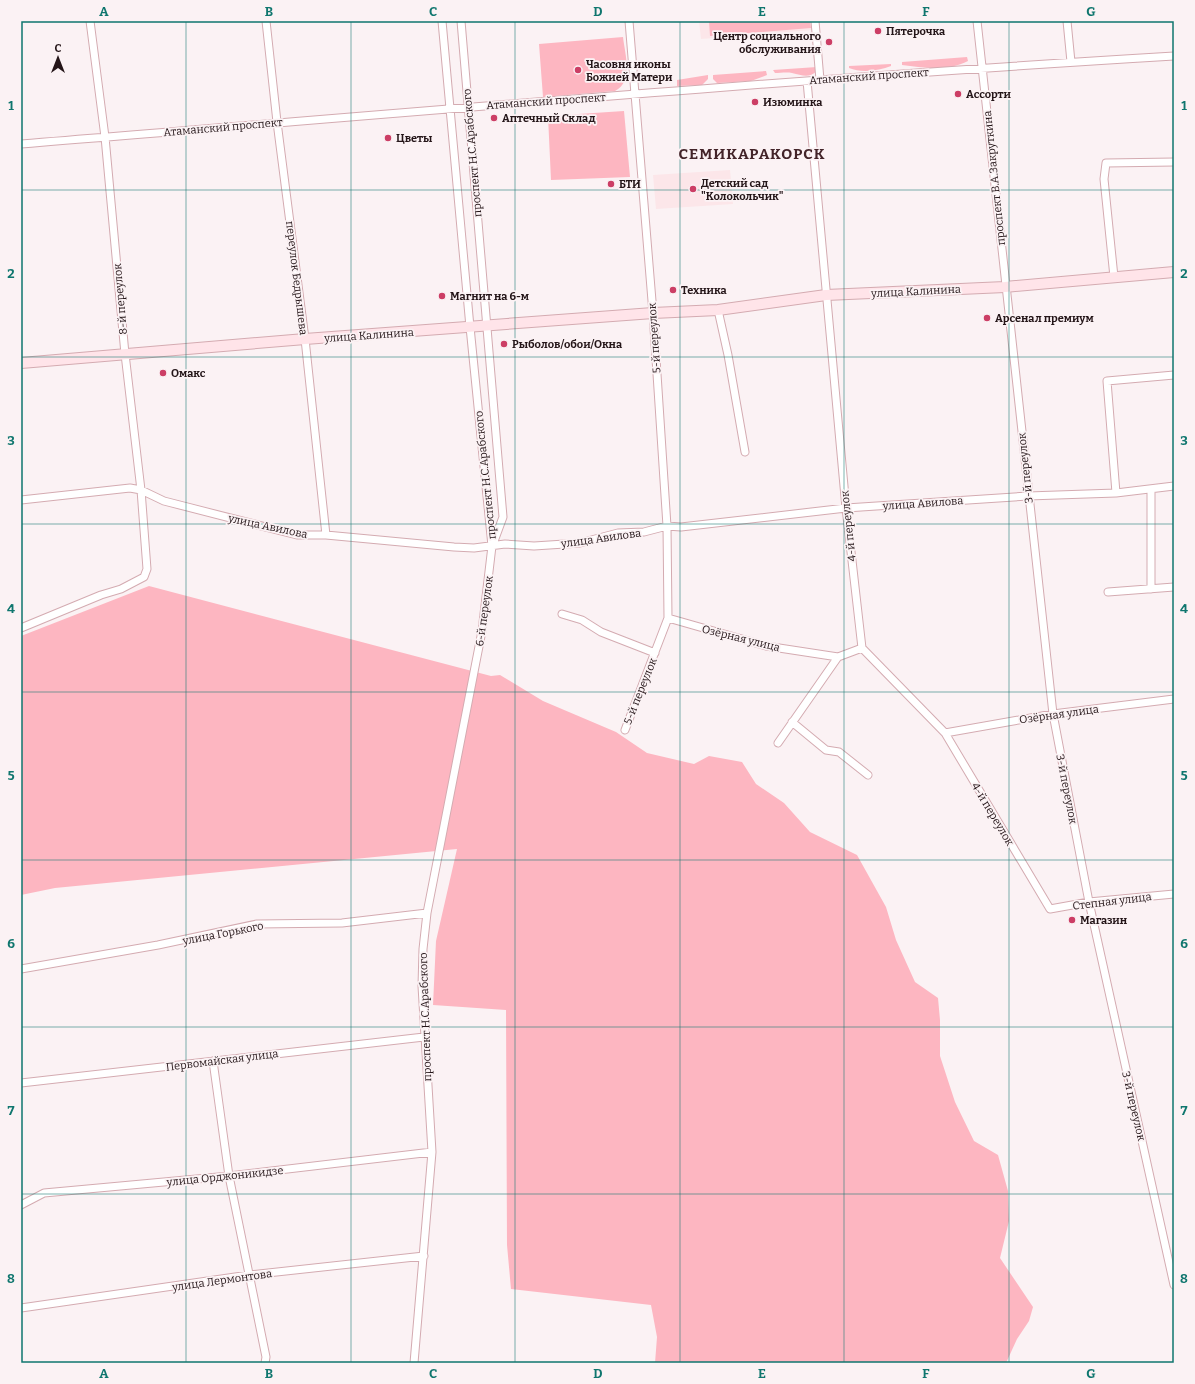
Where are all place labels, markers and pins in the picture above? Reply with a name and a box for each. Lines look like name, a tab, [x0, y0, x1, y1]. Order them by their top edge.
place label: Пятeрочка	[886, 25, 946, 38]
marker: Пятeрочка	[873, 26, 883, 36]
place label: Центр социального обслуживания	[713, 30, 822, 56]
marker: Центр социального обслуживания	[824, 37, 834, 47]
place label: Часовня иконы Божией Матери	[586, 58, 673, 84]
marker: Часовня иконы Божией Матери	[573, 65, 583, 75]
place label: Ассорти	[966, 88, 1012, 101]
marker: Ассорти	[953, 89, 963, 99]
place label: Изюминка	[763, 96, 823, 109]
marker: Изюминка	[750, 97, 760, 107]
place label: Аптечный Склад	[502, 112, 595, 125]
marker: Аптечный Склад	[489, 113, 499, 123]
place label: Цветы	[396, 132, 433, 145]
marker: Цветы	[383, 133, 393, 143]
place label: Детский сад "Колокольчик"	[701, 177, 784, 203]
place label: БТИ	[619, 178, 641, 191]
marker: БТИ	[606, 179, 616, 189]
marker: Детский сад "Колокольчик"	[688, 184, 698, 194]
place label: Техника	[681, 284, 727, 297]
marker: Техника	[668, 285, 678, 295]
place label: Магнит на 6-м	[450, 290, 529, 303]
marker: Магнит на 6-м	[437, 291, 447, 301]
place label: Арсенал премиум	[995, 312, 1094, 325]
marker: Арсенал премиум	[982, 313, 992, 323]
place label: Рыболов/обои/Окна	[512, 338, 623, 351]
marker: Рыболов/обои/Окна	[499, 339, 509, 349]
place label: Омакс	[171, 367, 206, 380]
marker: Омакс	[158, 368, 168, 378]
place label: Магазин	[1080, 914, 1128, 927]
marker: Магазин	[1067, 915, 1077, 925]

